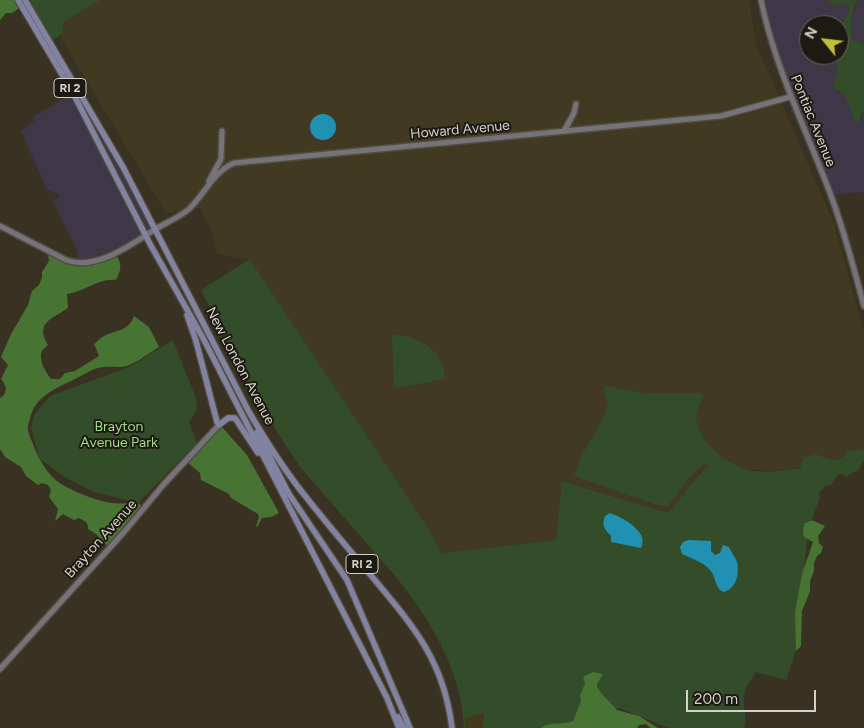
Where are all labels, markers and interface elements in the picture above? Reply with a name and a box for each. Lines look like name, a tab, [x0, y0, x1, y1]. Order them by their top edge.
north arrow	[799, 15, 849, 65]
text: N	[801, 24, 821, 42]
street label: Pontiac Avenue	[787, 72, 839, 170]
road number: RI 2	[54, 78, 86, 98]
street label: Howard Avenue	[409, 117, 511, 143]
street label: New London Avenue	[202, 304, 278, 428]
park label: Brayton Avenue Park	[80, 419, 158, 452]
street label: Brayton Avenue	[61, 496, 141, 582]
road number: RI 2	[346, 554, 378, 574]
scale bar	[689, 680, 819, 712]
text: 200 m	[694, 690, 738, 708]

